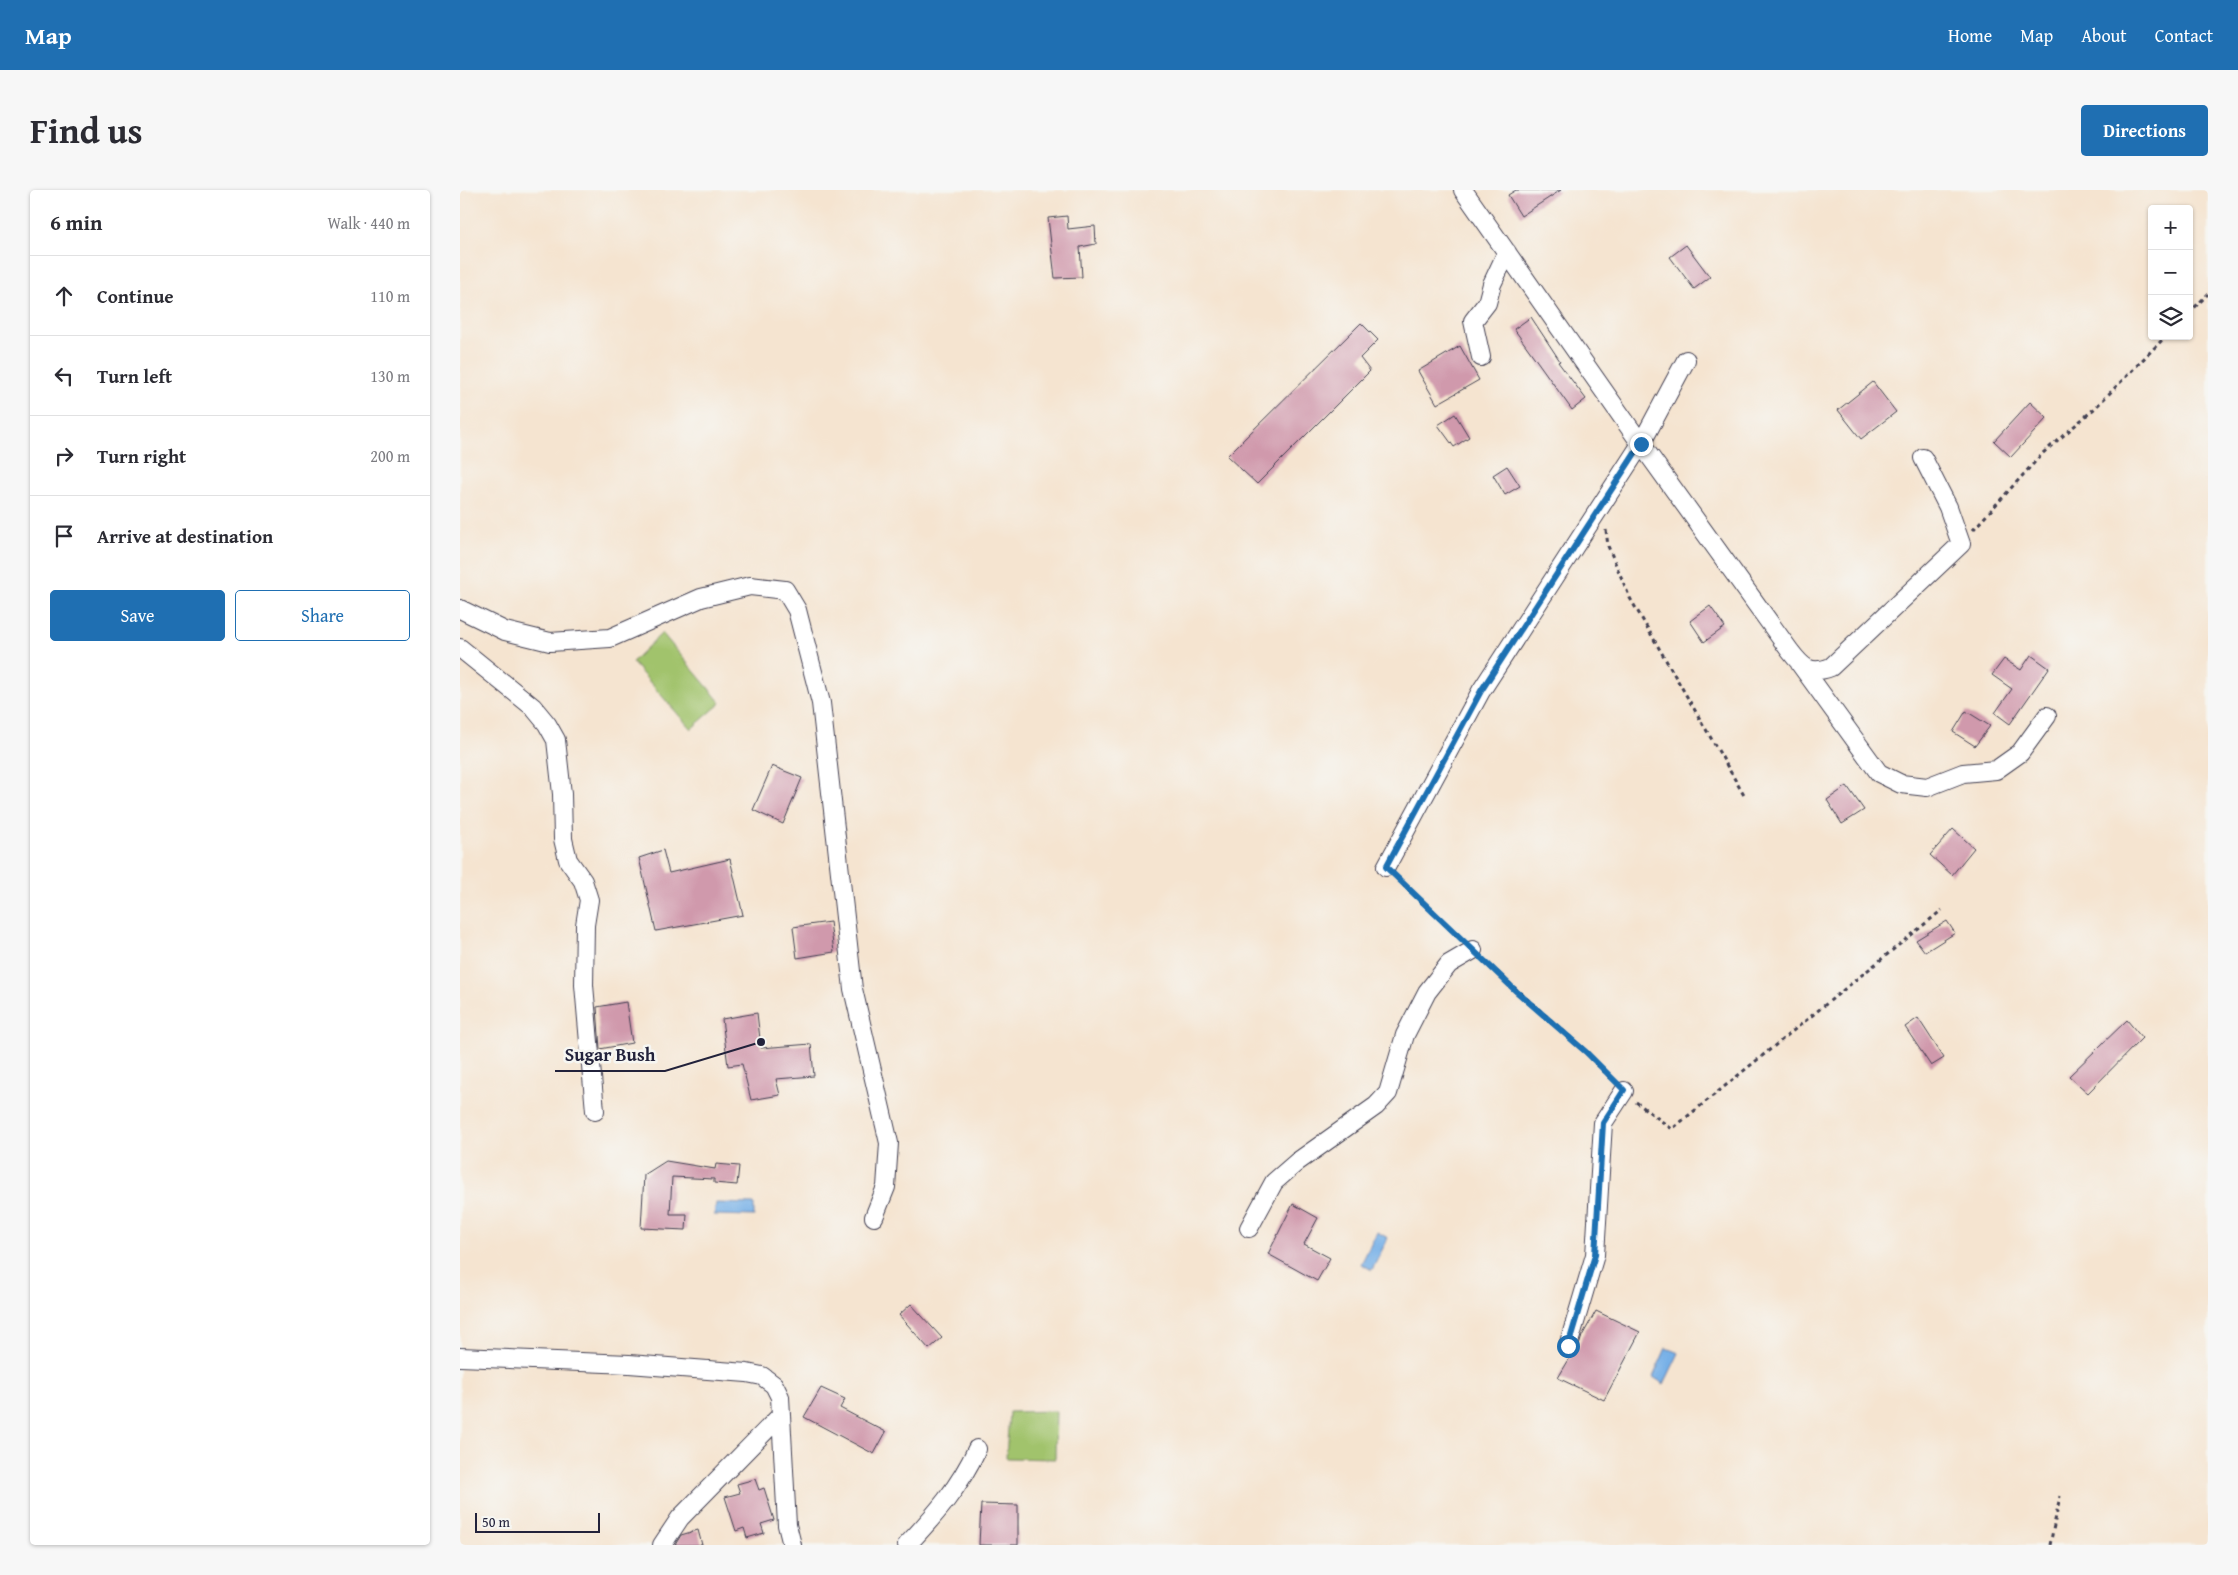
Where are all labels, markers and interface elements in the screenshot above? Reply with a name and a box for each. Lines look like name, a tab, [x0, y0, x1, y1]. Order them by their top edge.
text: Map	[25, 18, 72, 53]
text: Home	[1948, 22, 1992, 49]
text: Map	[2020, 22, 2053, 49]
text: About	[2081, 22, 2127, 49]
text: Contact	[2155, 22, 2213, 49]
text: Find us	[30, 105, 143, 156]
button: Directions	[2081, 105, 2208, 156]
map controls	[2148, 205, 2193, 340]
button: +	[2148, 205, 2193, 250]
text: 6 min	[50, 207, 102, 238]
text: Walk · 440 m	[327, 211, 410, 235]
button: −	[2148, 250, 2193, 295]
icon: ahead	[50, 282, 78, 310]
text: Continue	[97, 282, 174, 310]
text: 110 m	[370, 284, 410, 308]
button: layers	[2148, 295, 2193, 340]
icon: left	[50, 362, 78, 390]
text: Turn left	[97, 362, 172, 390]
text: 130 m	[370, 364, 410, 388]
route end	[1630, 433, 1653, 456]
icon: right	[50, 442, 78, 470]
text: Turn right	[97, 442, 186, 470]
text: 200 m	[370, 444, 410, 468]
icon: arrive	[50, 522, 78, 550]
text: Arrive at destination	[97, 522, 273, 550]
button: Save	[50, 590, 225, 641]
button: Share	[235, 590, 410, 641]
callout: Sugar Bush	[555, 1038, 665, 1071]
text: Sugar Bush	[565, 1041, 656, 1068]
route start	[1557, 1335, 1580, 1358]
scale bar	[475, 1510, 600, 1533]
text: 50 m	[482, 1512, 510, 1532]

